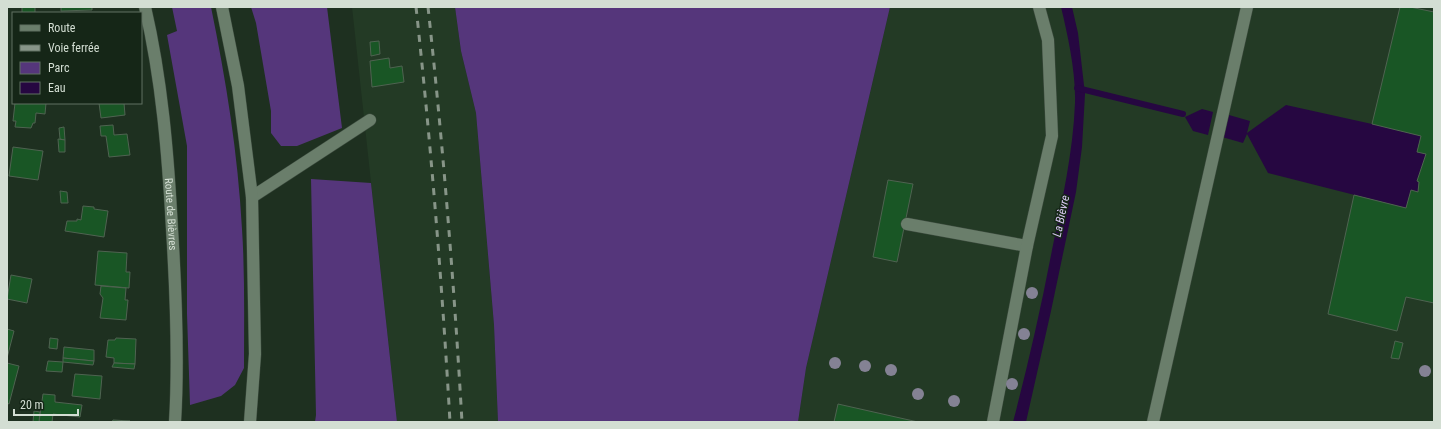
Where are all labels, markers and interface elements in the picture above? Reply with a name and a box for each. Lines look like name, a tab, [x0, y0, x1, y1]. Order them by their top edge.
legend	[12, 12, 142, 104]
text: Route	[48, 21, 76, 35]
text: Voie ferrée	[48, 41, 100, 55]
text: Parc	[48, 61, 70, 75]
text: Eau	[48, 81, 66, 95]
street label: Route de Bièvres	[162, 177, 179, 251]
water label: La Bièvre	[1050, 193, 1072, 238]
scale bar	[14, 391, 78, 417]
text: 20 m	[20, 398, 44, 412]

